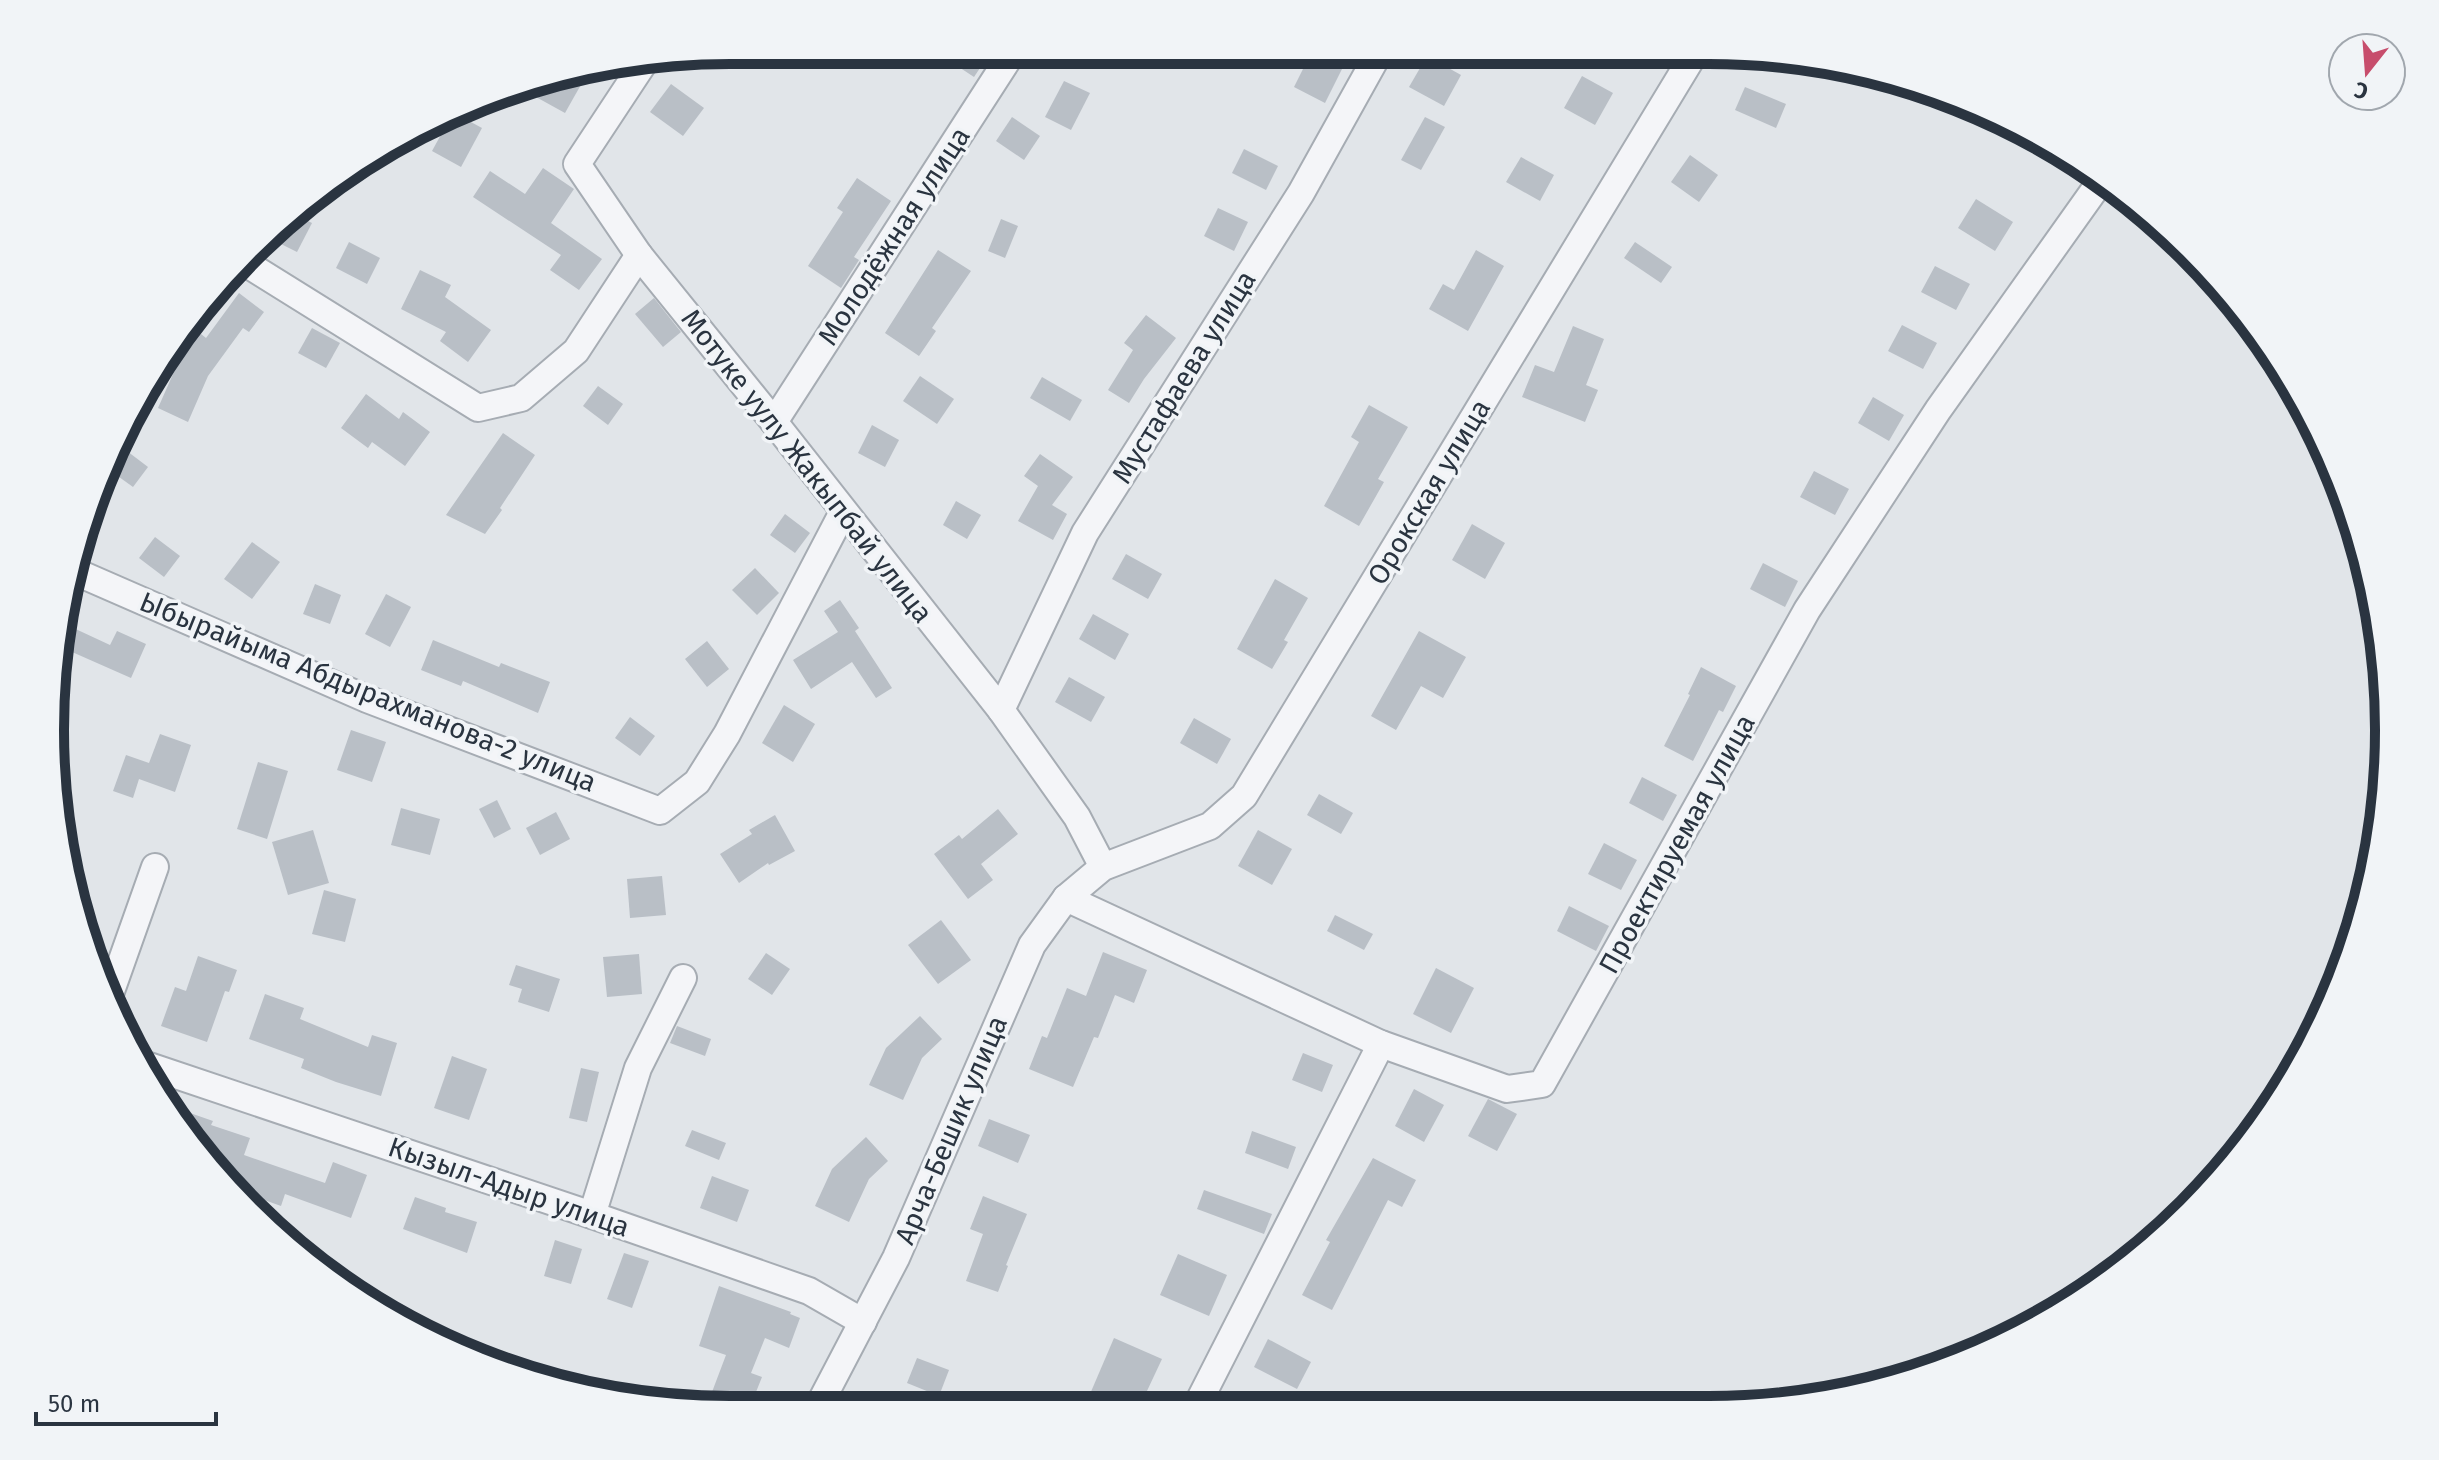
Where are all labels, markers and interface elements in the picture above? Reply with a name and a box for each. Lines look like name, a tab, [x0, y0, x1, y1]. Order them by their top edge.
north arrow	[2327, 32, 2407, 112]
text: С	[2351, 76, 2371, 105]
street label: Молодёжная улица	[811, 121, 977, 351]
street label: Мустафаева улица	[1105, 264, 1263, 490]
street label: Мотуке уулу Жакыпбай улица	[674, 303, 940, 629]
street label: Орокская улица	[1361, 393, 1497, 591]
street label: Ыбырайыма Абдырахманова-2 улица	[135, 585, 601, 799]
street label: Проектируемая улица	[1592, 709, 1762, 979]
street label: Арча-Бешик улица	[888, 1011, 1014, 1249]
street label: Кызыл-Адыр улица	[384, 1130, 634, 1244]
scale bar	[36, 1376, 216, 1426]
text: 50 m	[48, 1390, 100, 1418]

